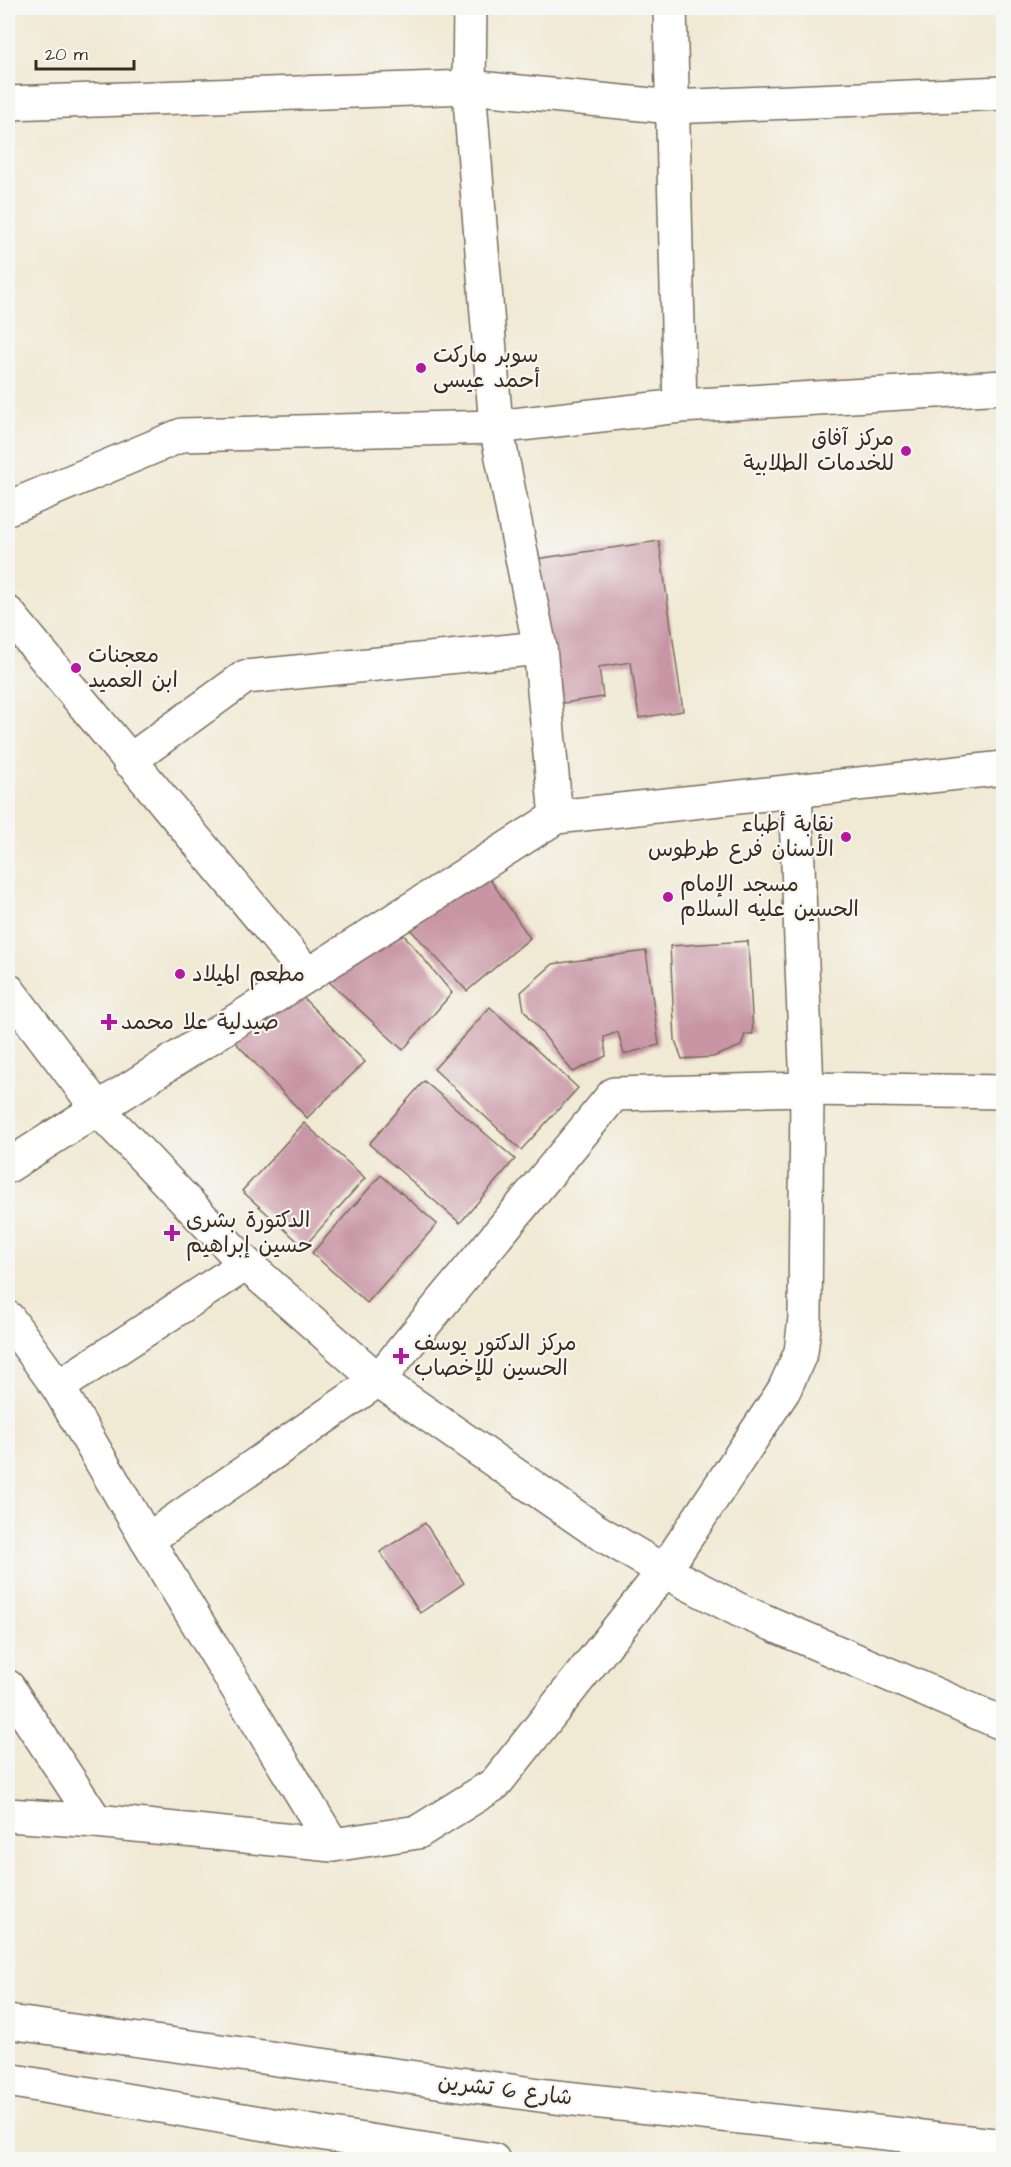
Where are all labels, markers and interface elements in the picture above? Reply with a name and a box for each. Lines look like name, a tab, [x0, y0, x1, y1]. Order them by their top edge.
scale bar	[36, 33, 134, 71]
text: 20 m	[45, 42, 88, 67]
place label: سوبر ماركت أحمد عيسى	[433, 340, 540, 396]
marker: سوبر ماركت أحمد عيسى	[414, 361, 428, 375]
place label: مركز آفاق للخدمات الطلابية	[743, 423, 894, 479]
marker: مركز آفاق للخدمات الطلابية	[899, 444, 913, 458]
place label: معجنات ابن العميد	[88, 640, 178, 696]
marker: معجنات ابن العميد	[69, 661, 83, 675]
place label: نقابة أطباء الأسنان فرع طرطوس	[648, 809, 834, 865]
marker: نقابة أطباء الأسنان فرع طرطوس	[839, 830, 853, 844]
place label: مسجد الإمام الحسين عليه السلام	[680, 869, 859, 925]
marker: مسجد الإمام الحسين عليه السلام	[661, 890, 675, 904]
place label: مطعم الميلاد	[192, 959, 305, 990]
marker: مطعم الميلاد	[173, 967, 187, 981]
place label: صيدلية علا محمد	[121, 1007, 279, 1038]
marker: صيدلية علا محمد	[102, 1015, 116, 1029]
place label: الدكتورة بشرى حسين إبراهيم	[186, 1205, 313, 1261]
marker: الدكتورة بشرى حسين إبراهيم	[163, 1224, 181, 1242]
place label: مركز الدكتور يوسف الحسين للإخصاب	[414, 1328, 577, 1384]
marker: مركز الدكتور يوسف الحسين للإخصاب	[392, 1347, 410, 1365]
street label: شارع 6 تشرين	[436, 2066, 574, 2114]

